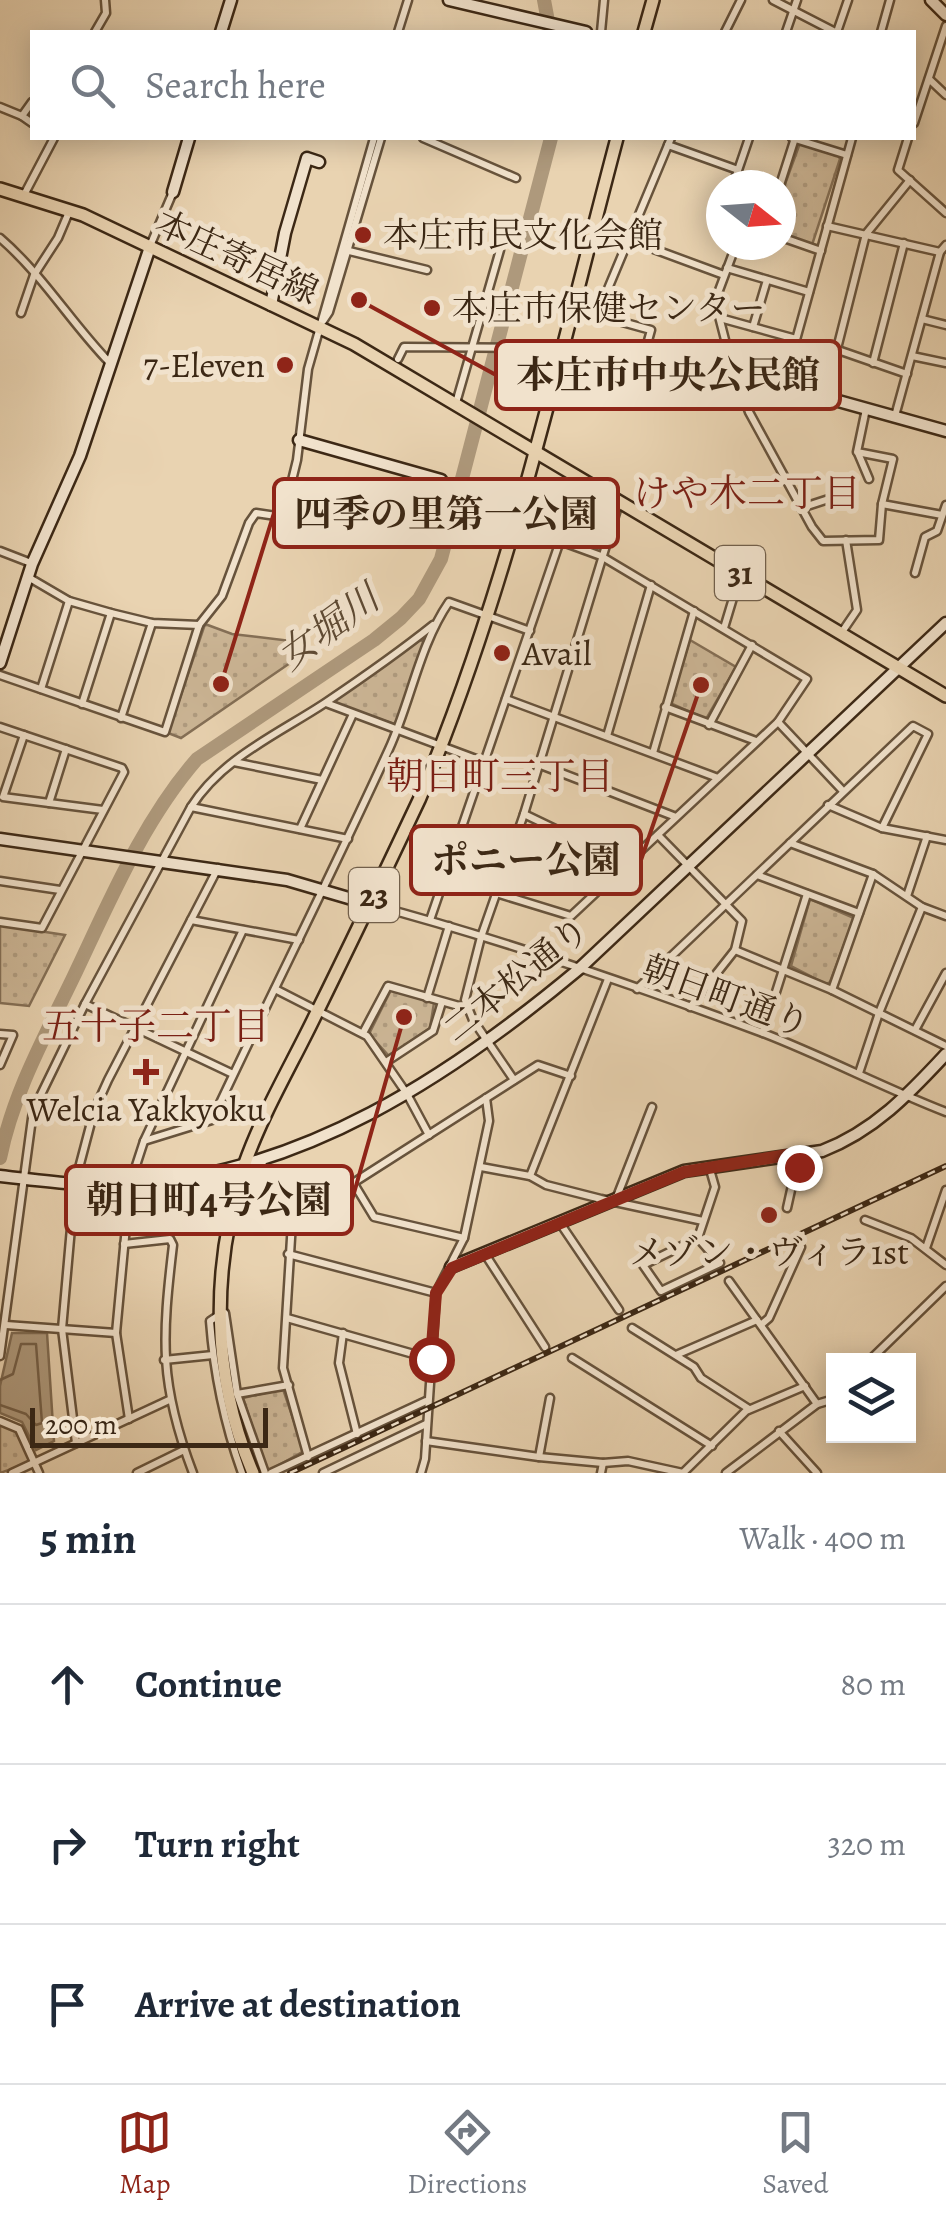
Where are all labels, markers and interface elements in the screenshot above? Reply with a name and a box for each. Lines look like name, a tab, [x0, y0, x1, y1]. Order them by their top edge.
search box	[30, 30, 916, 140]
icon: search	[65, 58, 120, 113]
text: Search here	[145, 59, 326, 111]
north arrow	[706, 170, 796, 260]
street label: 本庄寄居線	[148, 198, 326, 316]
place label: 本庄市民文化会館	[383, 211, 663, 259]
marker: 本庄市民文化会館	[352, 224, 374, 246]
place label: 本庄市保健センター	[452, 284, 766, 332]
marker: 本庄市保健センター	[421, 297, 443, 319]
place label: 7-Eleven	[143, 341, 265, 389]
callout: 本庄市中央公民館	[496, 341, 840, 409]
text: 本庄市中央公民館	[516, 349, 820, 401]
marker: 7-Eleven	[274, 354, 296, 376]
district label: けや木二丁目	[633, 467, 861, 519]
callout: 四季の里第一公園	[274, 479, 618, 547]
text: 四季の里第一公園	[294, 488, 598, 540]
road number: 31	[715, 546, 765, 600]
water label: 女堀川	[267, 570, 393, 682]
place label: Avail	[521, 629, 591, 677]
marker: Avail	[491, 642, 513, 664]
district label: 朝日町三丁目	[386, 750, 614, 802]
callout: ポニー公園	[411, 826, 641, 894]
text: ポニー公園	[431, 834, 621, 886]
road number: 23	[349, 868, 399, 922]
street label: 二本松通り	[433, 905, 599, 1053]
street label: 朝日町通り	[636, 944, 816, 1048]
district label: 五十子二丁目	[42, 1000, 270, 1052]
marker: Welcia Yakkyoku	[135, 1061, 157, 1083]
place label: Welcia Yakkyoku	[26, 1085, 265, 1133]
route end	[777, 1145, 823, 1191]
callout: 朝日町4号公園	[66, 1166, 352, 1234]
text: 朝日町4号公園	[86, 1174, 332, 1226]
marker: メゾン・ヴィラ1st	[758, 1204, 780, 1226]
place label: メゾン・ヴィラ1st	[629, 1228, 909, 1276]
route start	[409, 1337, 455, 1383]
map controls	[826, 1353, 916, 1443]
button: layers	[826, 1353, 916, 1443]
scale bar	[30, 1403, 268, 1448]
text: 200 m	[45, 1406, 117, 1444]
text: 5 min	[40, 1510, 136, 1567]
text: Walk · 400 m	[740, 1516, 906, 1560]
icon: ahead	[40, 1657, 95, 1712]
text: Continue	[135, 1658, 282, 1710]
text: 80 m	[840, 1662, 906, 1706]
icon: right	[40, 1817, 95, 1872]
text: Turn right	[135, 1818, 300, 1870]
text: 320 m	[827, 1822, 906, 1866]
icon: arrive	[40, 1977, 95, 2032]
text: Arrive at destination	[135, 1978, 461, 2030]
tab: Map	[117, 2105, 172, 2203]
tab: Directions	[407, 2105, 527, 2203]
tab: Saved	[762, 2105, 829, 2203]

